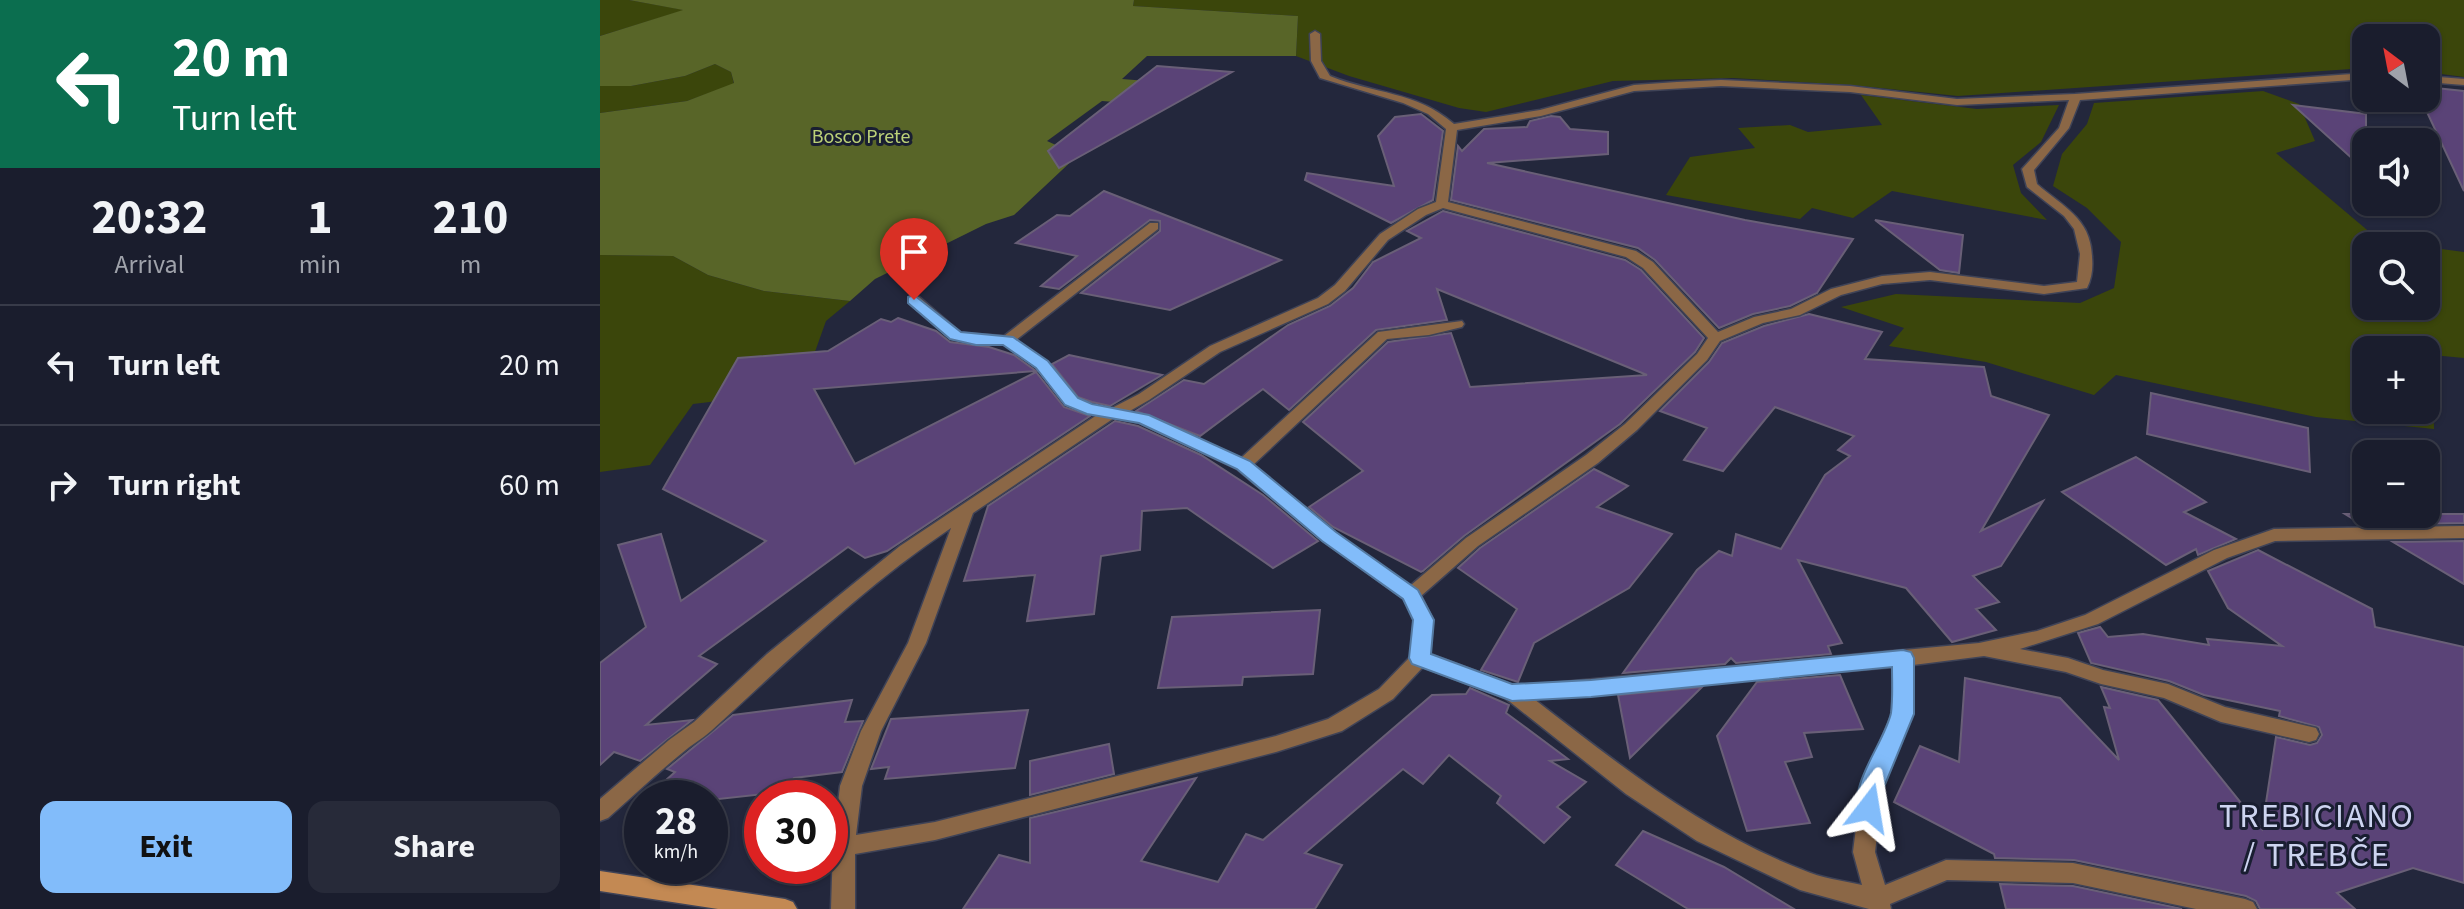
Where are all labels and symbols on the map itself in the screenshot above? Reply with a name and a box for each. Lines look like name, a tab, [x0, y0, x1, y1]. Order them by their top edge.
north arrow	[2352, 24, 2440, 112]
park label: Bosco Prete	[812, 123, 910, 151]
pin	[880, 218, 948, 300]
position arrow	[1827, 766, 1911, 850]
speed limit sign: 30	[744, 780, 848, 884]
district label: TREBICIANO / TREBČE	[2219, 792, 2415, 880]

